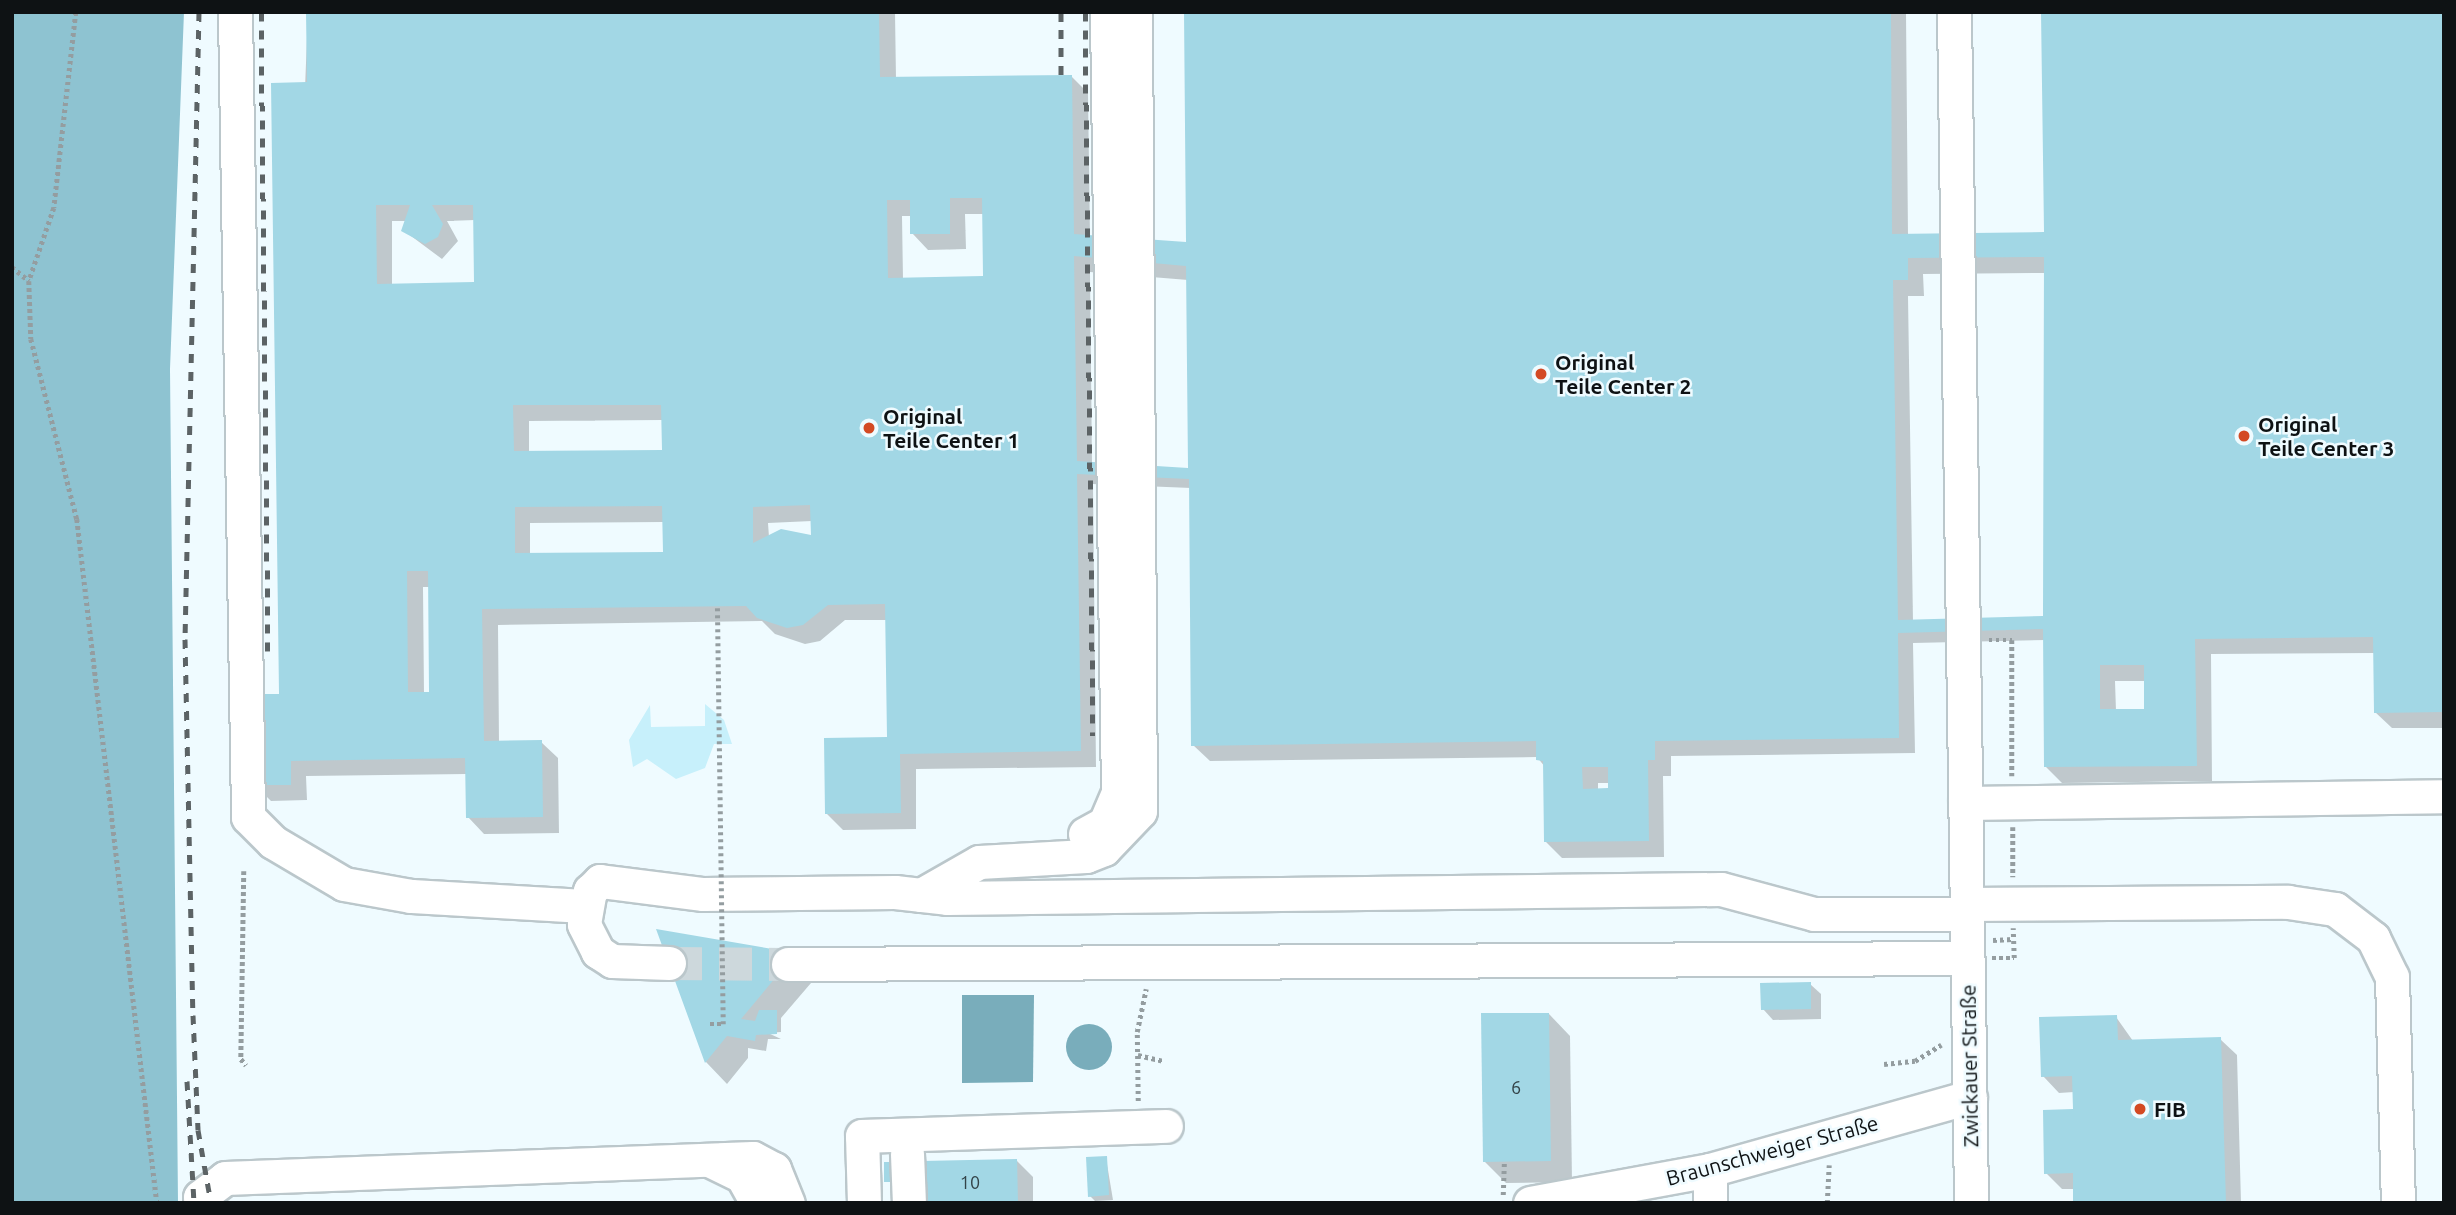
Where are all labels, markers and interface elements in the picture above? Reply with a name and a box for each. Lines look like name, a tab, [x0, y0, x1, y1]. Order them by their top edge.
place label: Original Teile Center 2	[1555, 349, 1691, 399]
marker: Original Teile Center 2	[1533, 366, 1549, 382]
place label: Original Teile Center 1	[883, 403, 1019, 453]
place label: Original Teile Center 3	[2258, 411, 2394, 461]
marker: Original Teile Center 1	[861, 420, 877, 436]
marker: Original Teile Center 3	[2236, 428, 2252, 444]
street label: Zwickauer Straße	[1955, 984, 1983, 1148]
house number: 6	[1511, 1076, 1521, 1098]
place label: FIB	[2154, 1096, 2186, 1122]
marker: FIB	[2132, 1101, 2148, 1117]
street label: Braunschweiger Straße	[1663, 1110, 1881, 1190]
house number: 10	[960, 1171, 980, 1193]

